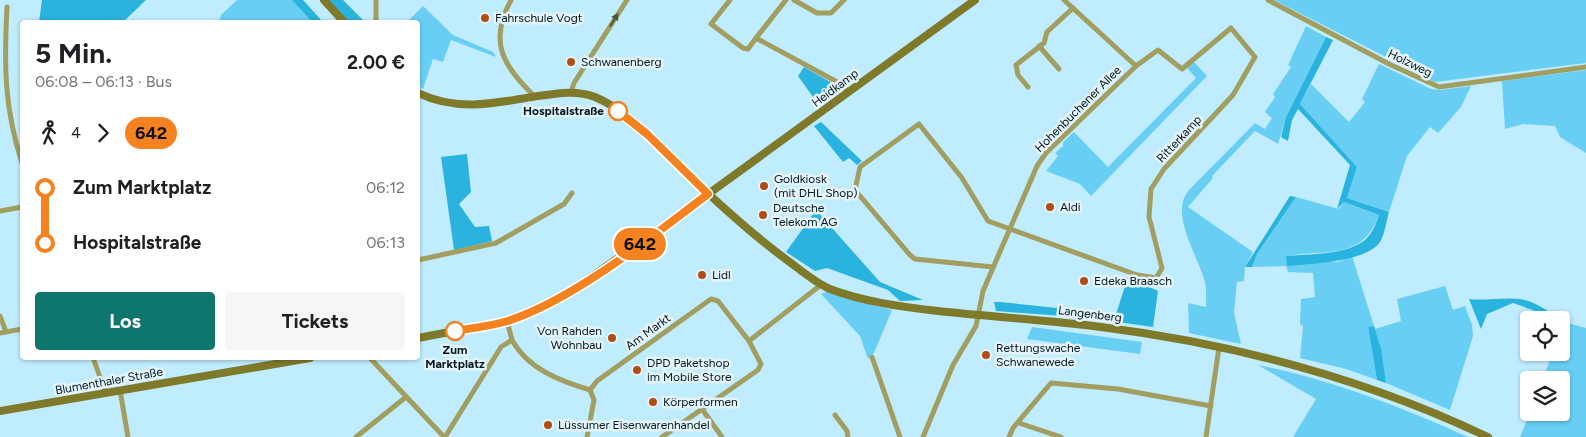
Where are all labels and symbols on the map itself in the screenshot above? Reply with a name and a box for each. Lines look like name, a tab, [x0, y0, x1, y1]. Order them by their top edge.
place label: Fahrschule Vogt	[495, 11, 583, 25]
marker: Fahrschule Vogt	[479, 12, 491, 24]
one-way arrow	[609, 14, 618, 27]
street label: Holzweg	[1386, 46, 1434, 80]
place label: Schwanenberg	[581, 55, 661, 69]
marker: Schwanenberg	[565, 56, 577, 68]
street label: Hohenbuchener Allee	[1032, 63, 1124, 155]
street label: Heidkamp	[809, 66, 861, 110]
marker: Hospitalstraße	[608, 101, 628, 121]
place label: Hospitalstraße	[523, 104, 604, 118]
street label: Ritterkamp	[1154, 113, 1204, 165]
place label: Goldkiosk (mit DHL Shop)	[774, 172, 857, 200]
marker: Goldkiosk (mit DHL Shop)	[758, 180, 770, 192]
place label: Aldi	[1060, 200, 1081, 214]
place label: Deutsche Telekom AG	[773, 201, 837, 229]
marker: Aldi	[1044, 201, 1056, 213]
marker: Deutsche Telekom AG	[757, 209, 769, 221]
line badge: 642	[611, 228, 669, 260]
place label: Lidl	[712, 268, 731, 282]
marker: Lidl	[696, 269, 708, 281]
place label: Edeka Braasch	[1094, 274, 1172, 288]
marker: Edeka Braasch	[1078, 275, 1090, 287]
street label: Langenberg	[1057, 303, 1123, 325]
street label: Am Markt	[623, 311, 674, 353]
marker: Zum Marktplatz	[445, 321, 465, 341]
place label: Von Rahden Wohnbau	[537, 324, 602, 352]
marker: Von Rahden Wohnbau	[606, 332, 618, 344]
place label: Rettungswache Schwanewede	[996, 341, 1081, 369]
place label: Zum Marktplatz	[425, 343, 485, 371]
marker: Rettungswache Schwanewede	[980, 349, 992, 361]
place label: DPD Paketshop im Mobile Store	[647, 356, 732, 384]
marker: DPD Paketshop im Mobile Store	[631, 364, 643, 376]
street label: Blumenthaler Straße	[54, 365, 164, 397]
place label: Körperformen	[663, 395, 738, 409]
marker: Körperformen	[647, 396, 659, 408]
place label: Lüssumer Eisenwarenhandel	[558, 418, 710, 432]
marker: Lüssumer Eisenwarenhandel	[542, 419, 554, 431]

